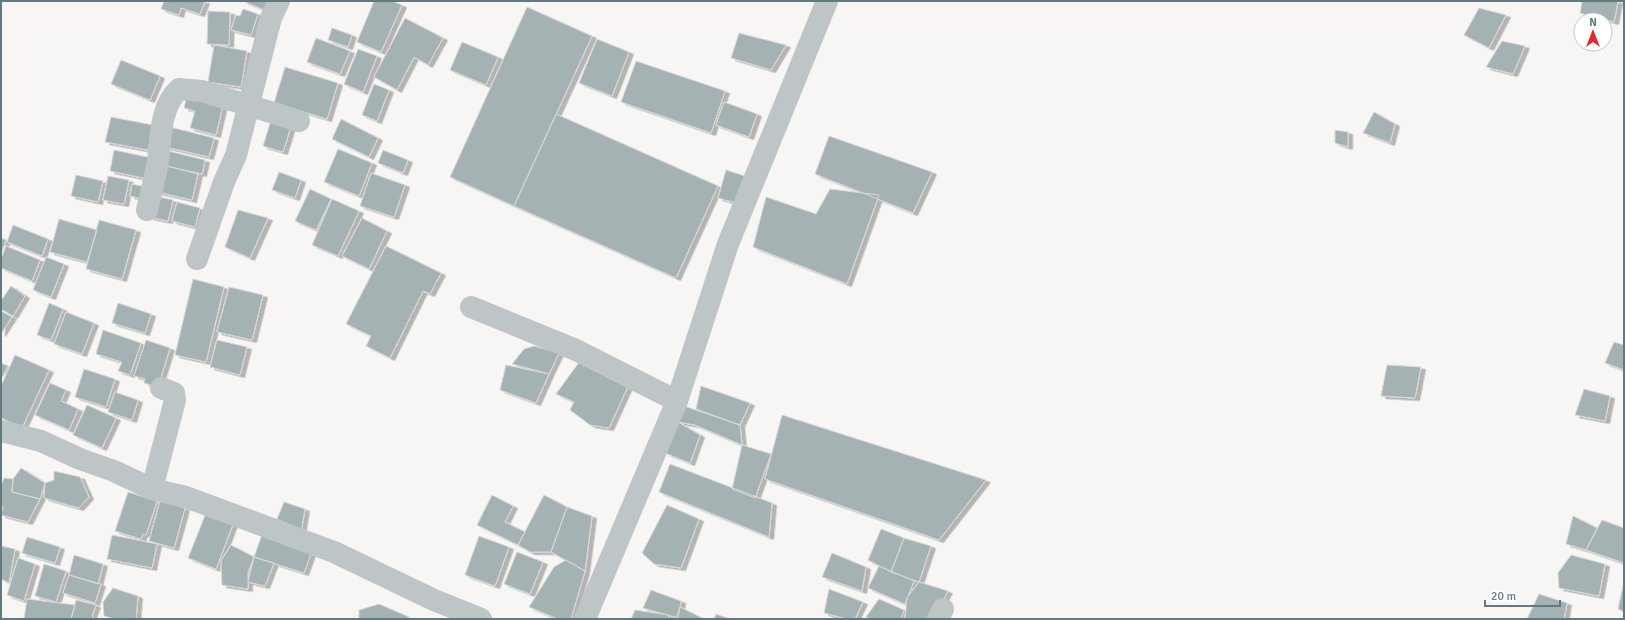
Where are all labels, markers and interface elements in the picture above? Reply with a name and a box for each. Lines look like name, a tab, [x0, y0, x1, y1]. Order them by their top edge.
north arrow	[1573, 12, 1613, 52]
text: N	[1589, 16, 1597, 29]
scale bar	[1485, 582, 1560, 608]
text: 20 m	[1491, 589, 1516, 604]

